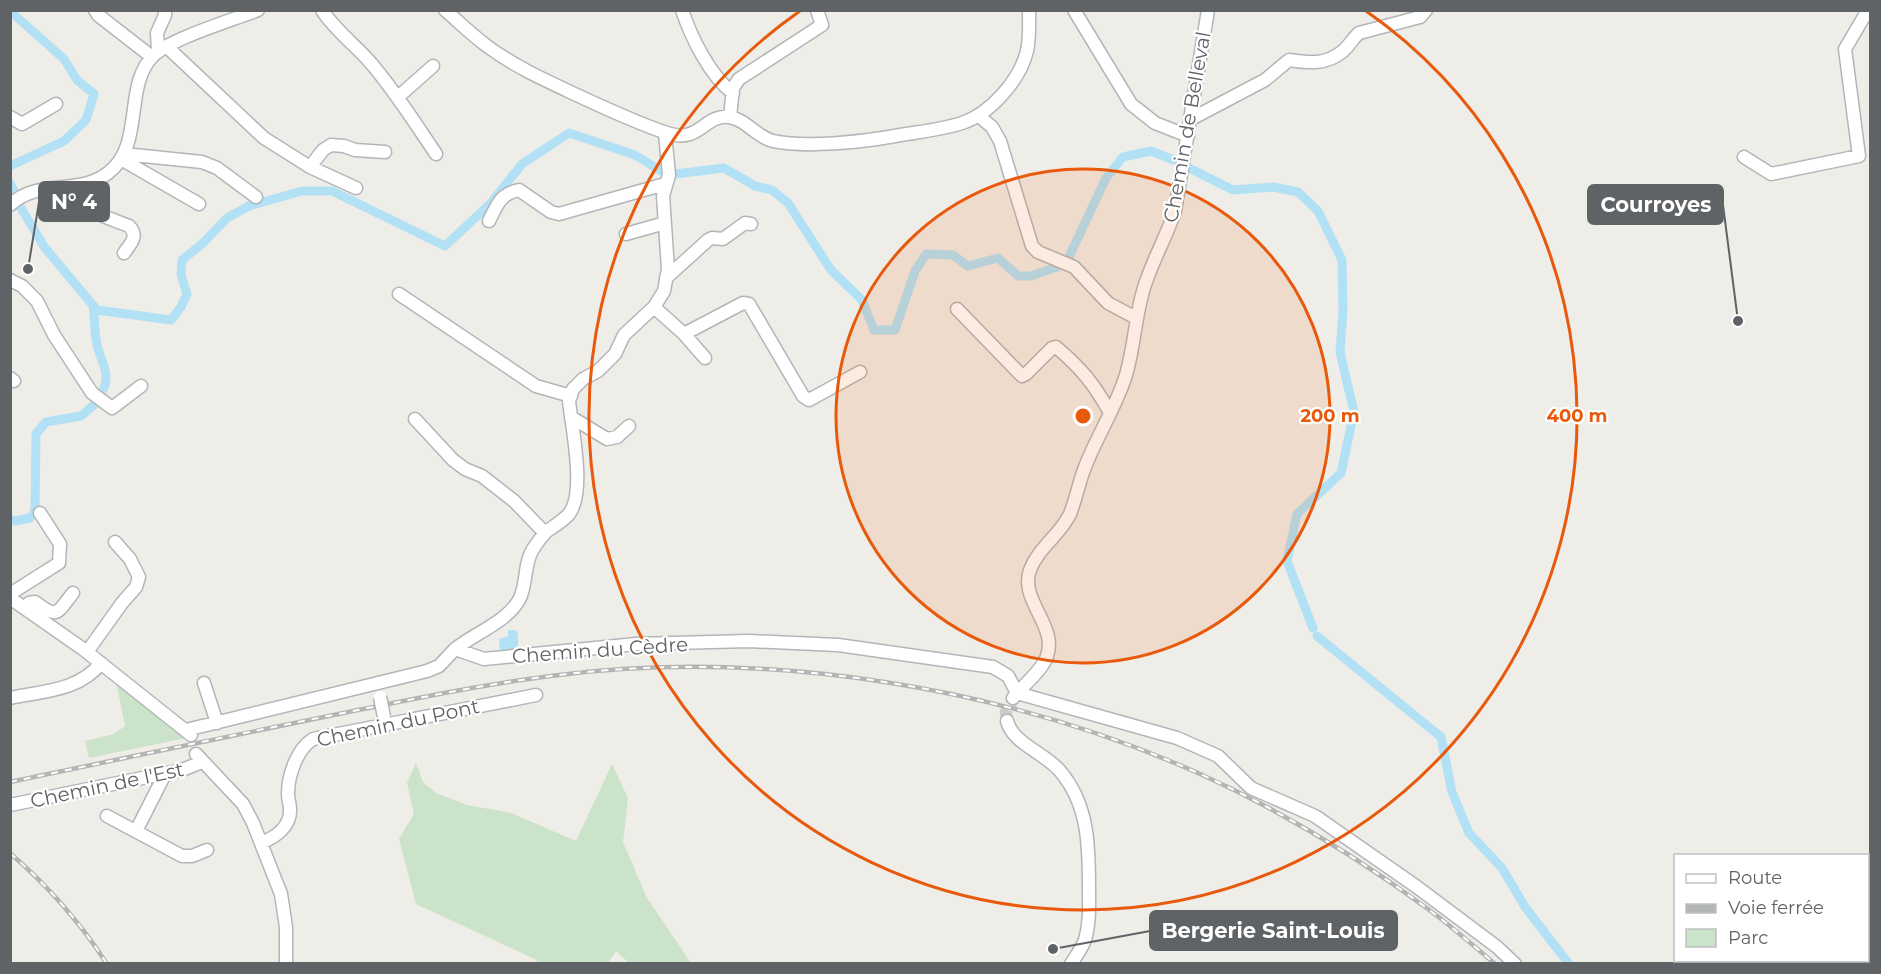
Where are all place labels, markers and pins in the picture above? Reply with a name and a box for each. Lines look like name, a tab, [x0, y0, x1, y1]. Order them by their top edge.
callout: N° 4	[39, 182, 109, 221]
callout: Courroyes	[1588, 185, 1723, 224]
centre of rings	[1073, 406, 1093, 426]
callout: Bergerie Saint-Louis	[1150, 911, 1397, 950]

